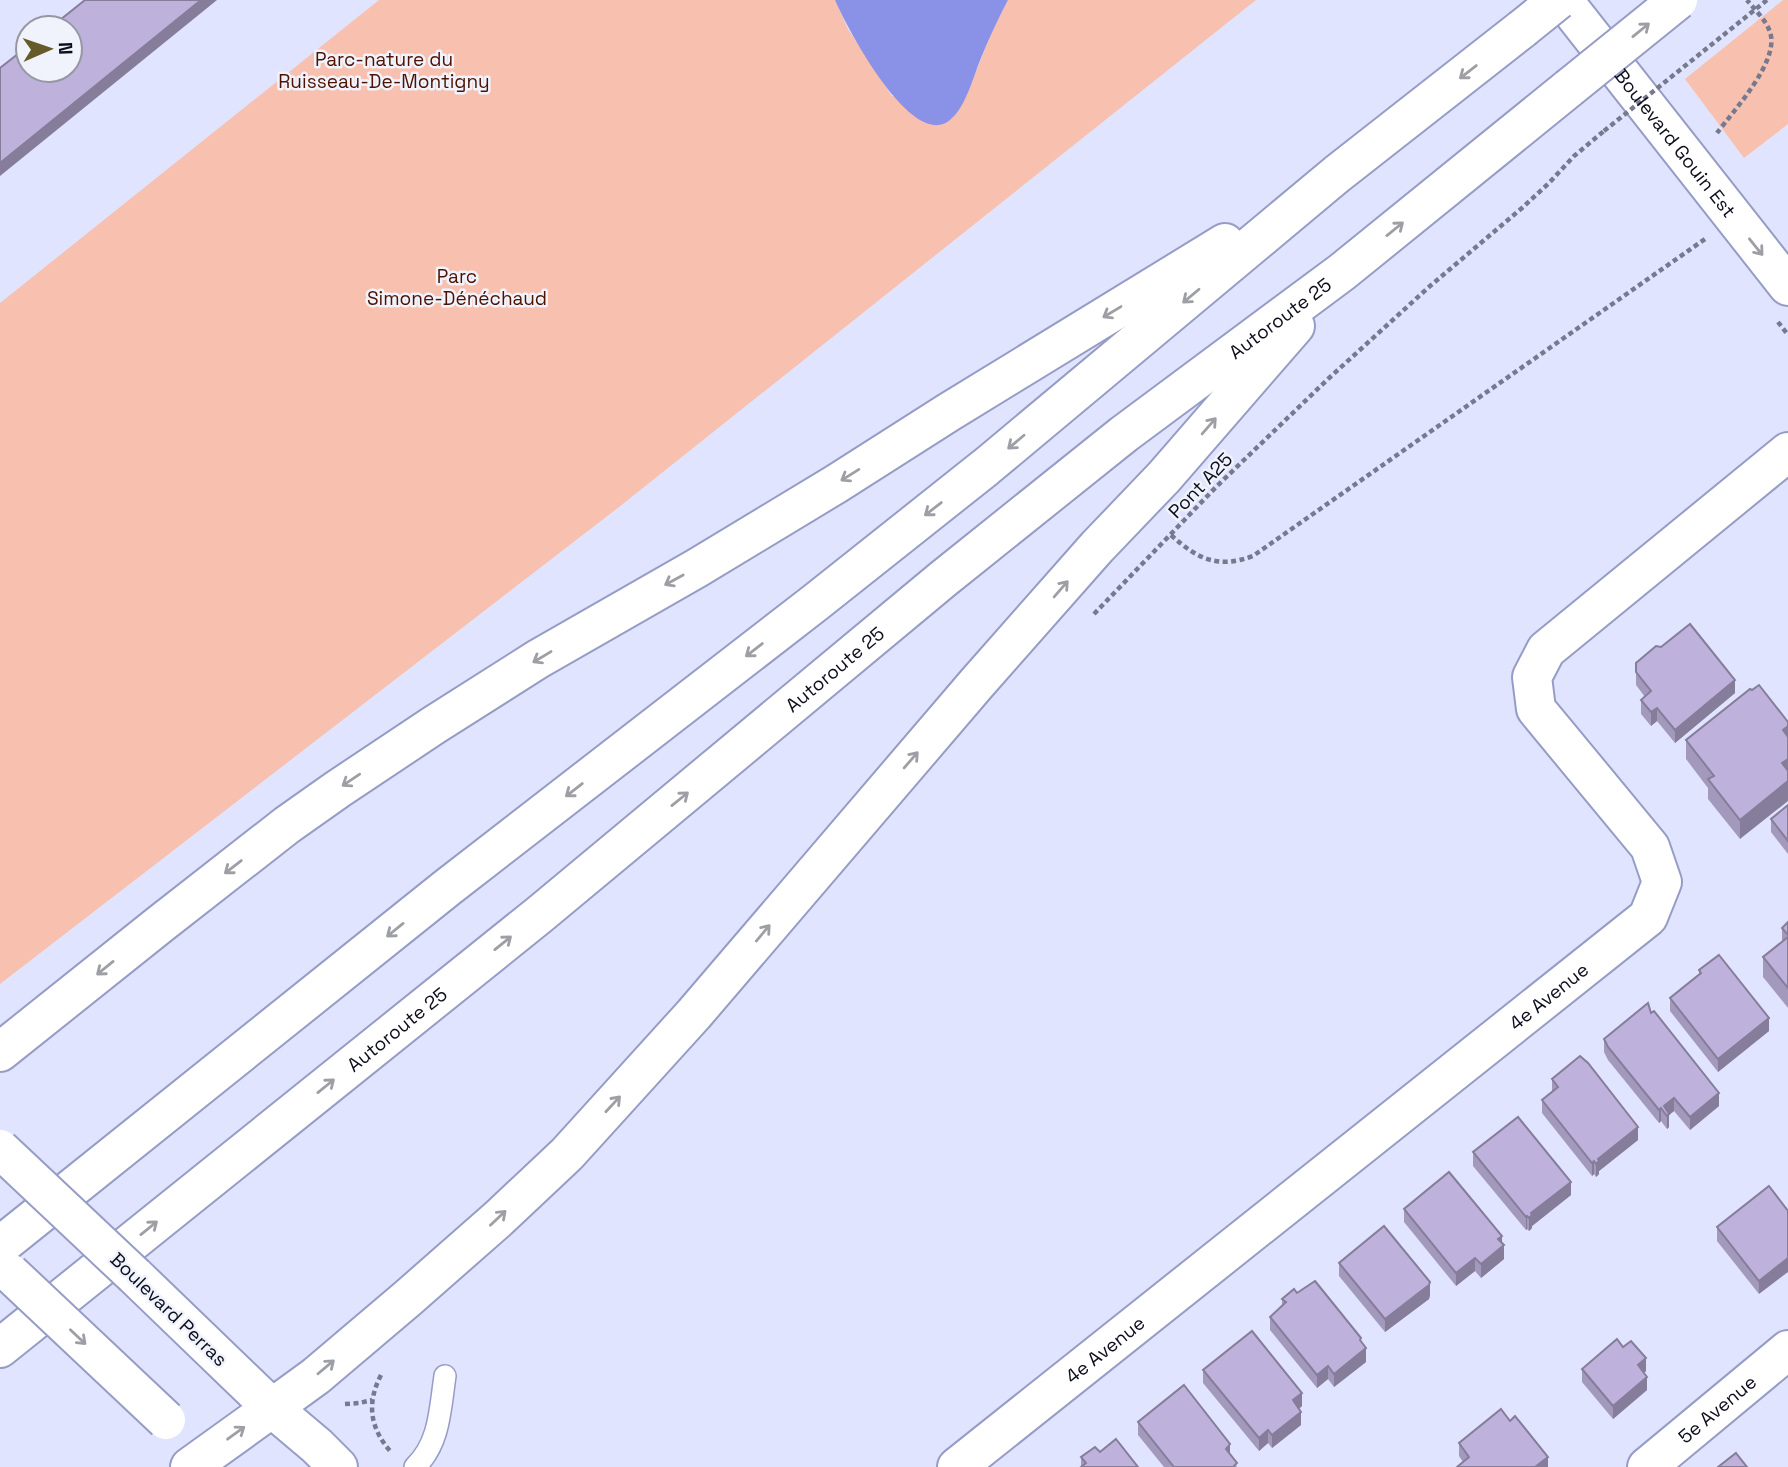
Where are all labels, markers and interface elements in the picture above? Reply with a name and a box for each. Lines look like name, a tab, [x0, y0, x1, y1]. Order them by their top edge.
north arrow	[14, 14, 84, 84]
one-way arrow	[1631, 22, 1649, 37]
text: N	[53, 42, 78, 55]
park label: Parc-nature du Ruisseau-De-Montigny	[278, 47, 490, 94]
one-way arrow	[1459, 64, 1478, 79]
street label: Boulevard Gouin Est	[1609, 64, 1741, 223]
one-way arrow	[1386, 221, 1404, 237]
one-way arrow	[1748, 237, 1764, 255]
park label: Parc Simone-Dénéchaud	[367, 264, 547, 311]
street label: Autoroute 25	[1224, 272, 1336, 365]
one-way arrow	[1182, 289, 1200, 304]
one-way arrow	[1102, 306, 1122, 320]
one-way arrow	[1201, 417, 1217, 435]
one-way arrow	[1007, 434, 1025, 450]
street label: Pont A25	[1163, 447, 1238, 524]
one-way arrow	[841, 467, 860, 482]
one-way arrow	[924, 502, 942, 517]
one-way arrow	[665, 573, 685, 587]
one-way arrow	[1053, 580, 1069, 598]
street label: Autoroute 25	[780, 621, 890, 718]
one-way arrow	[746, 643, 764, 658]
one-way arrow	[532, 650, 552, 664]
one-way arrow	[903, 751, 919, 769]
one-way arrow	[342, 773, 361, 788]
one-way arrow	[566, 782, 584, 797]
one-way arrow	[670, 792, 688, 807]
one-way arrow	[225, 860, 243, 875]
one-way arrow	[387, 922, 405, 938]
one-way arrow	[755, 924, 771, 942]
one-way arrow	[494, 936, 512, 951]
street label: 4e Avenue	[1504, 957, 1594, 1036]
one-way arrow	[97, 960, 115, 976]
street label: Autoroute 25	[342, 982, 452, 1077]
one-way arrow	[317, 1078, 335, 1094]
one-way arrow	[605, 1095, 621, 1113]
one-way arrow	[489, 1210, 506, 1227]
one-way arrow	[139, 1221, 157, 1236]
street label: Boulevard Perras	[105, 1247, 233, 1372]
street label: 4e Avenue	[1060, 1310, 1150, 1389]
one-way arrow	[69, 1328, 86, 1345]
one-way arrow	[317, 1359, 335, 1375]
street label: 5e Avenue	[1673, 1370, 1762, 1449]
one-way arrow	[227, 1426, 246, 1441]

